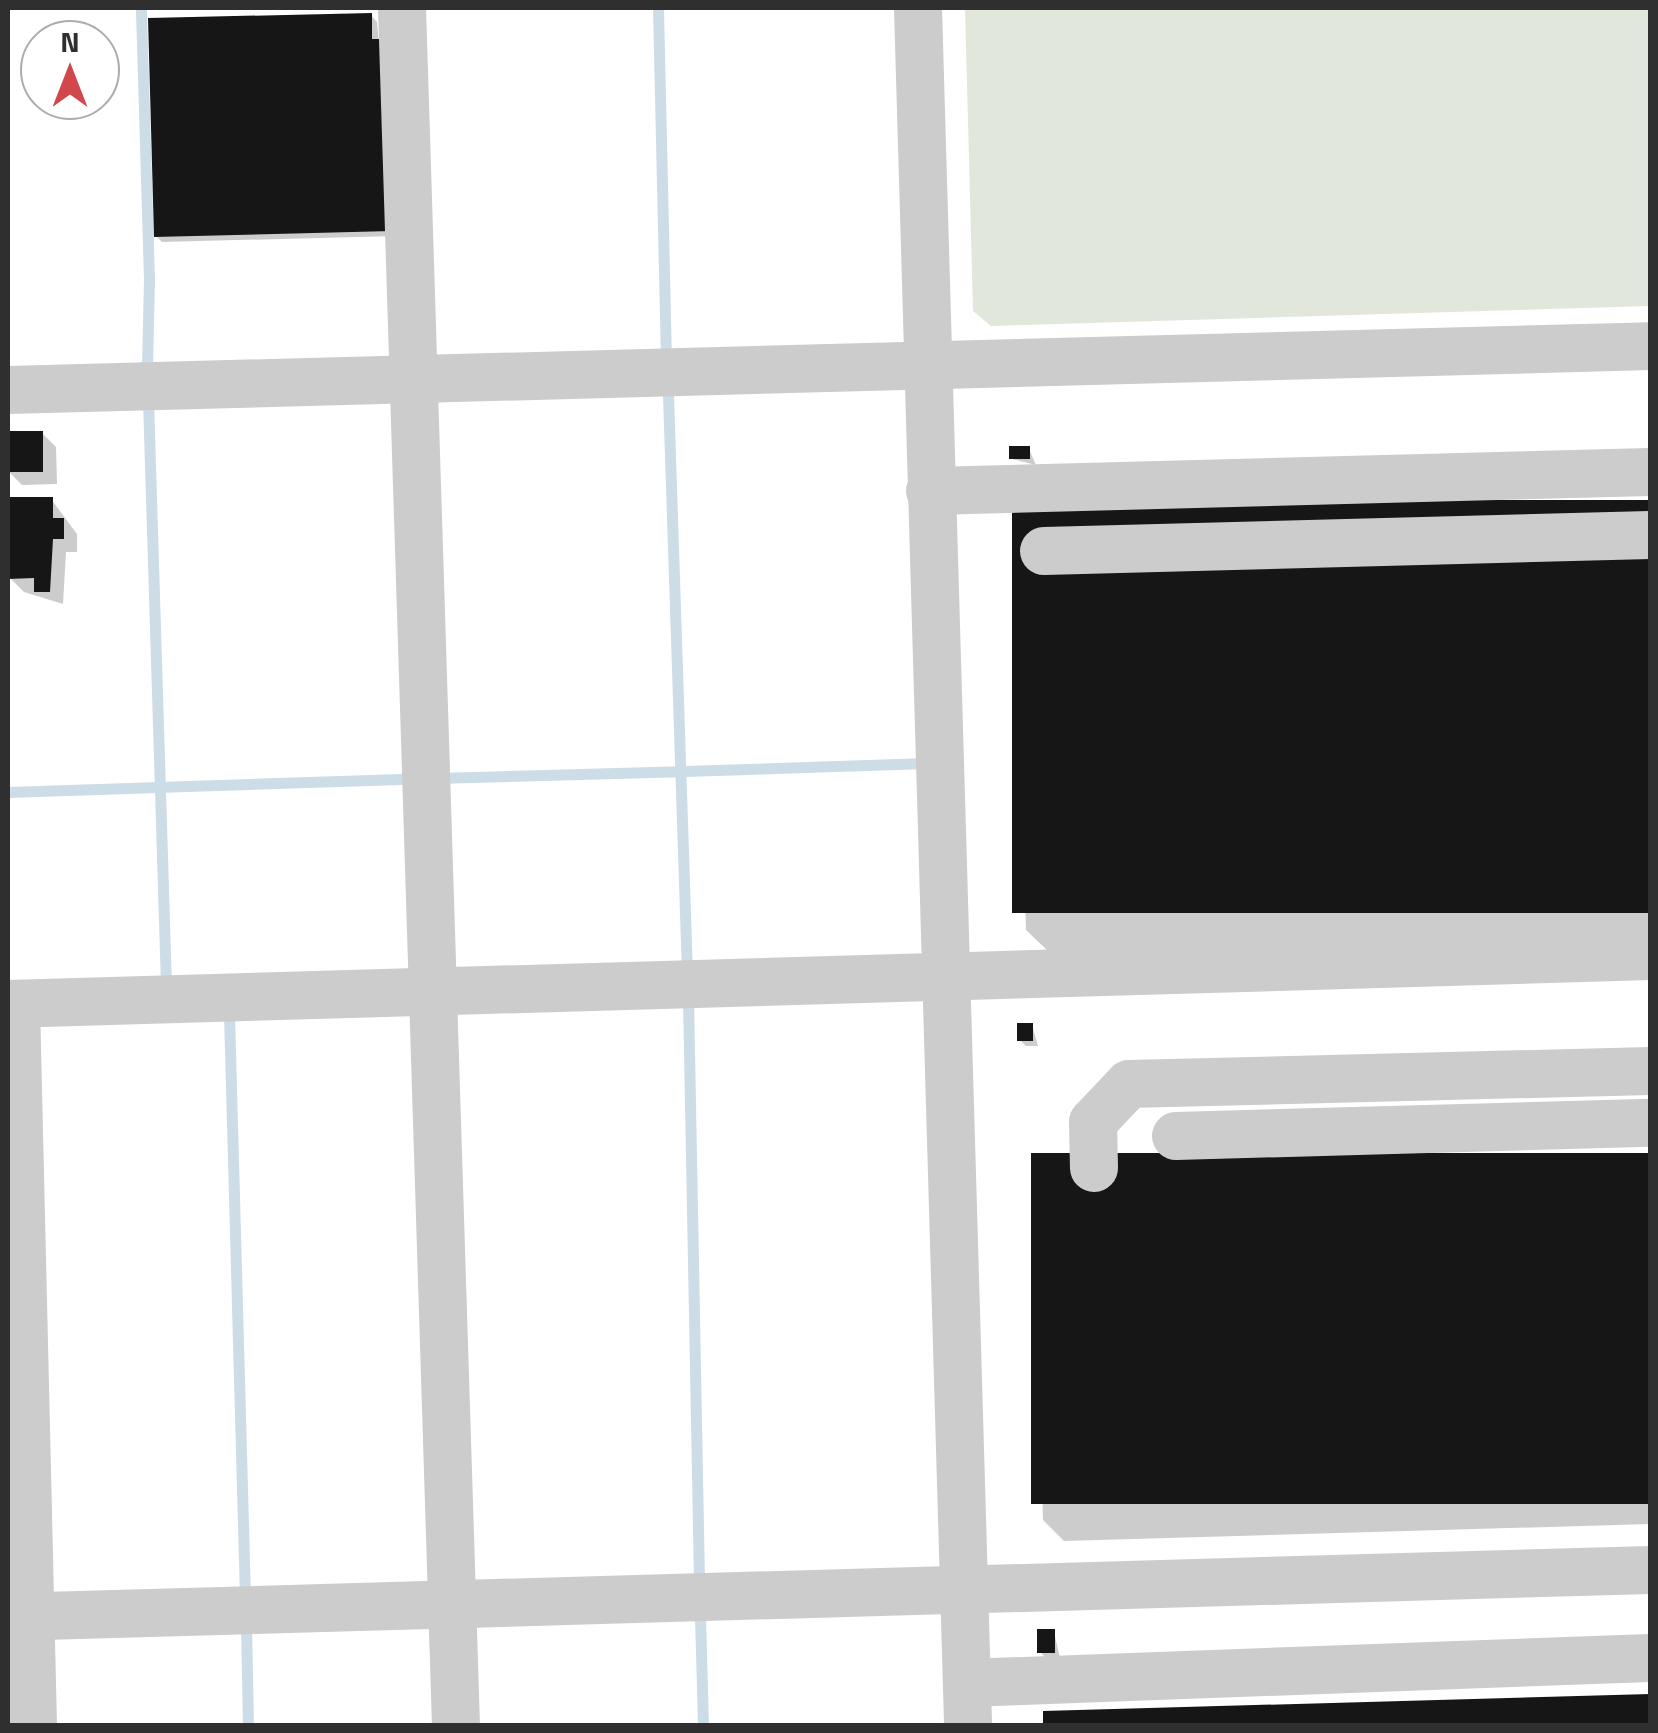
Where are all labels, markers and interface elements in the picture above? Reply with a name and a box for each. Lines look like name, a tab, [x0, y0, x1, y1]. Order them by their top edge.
north arrow	[20, 20, 120, 120]
text: N	[60, 20, 80, 63]

